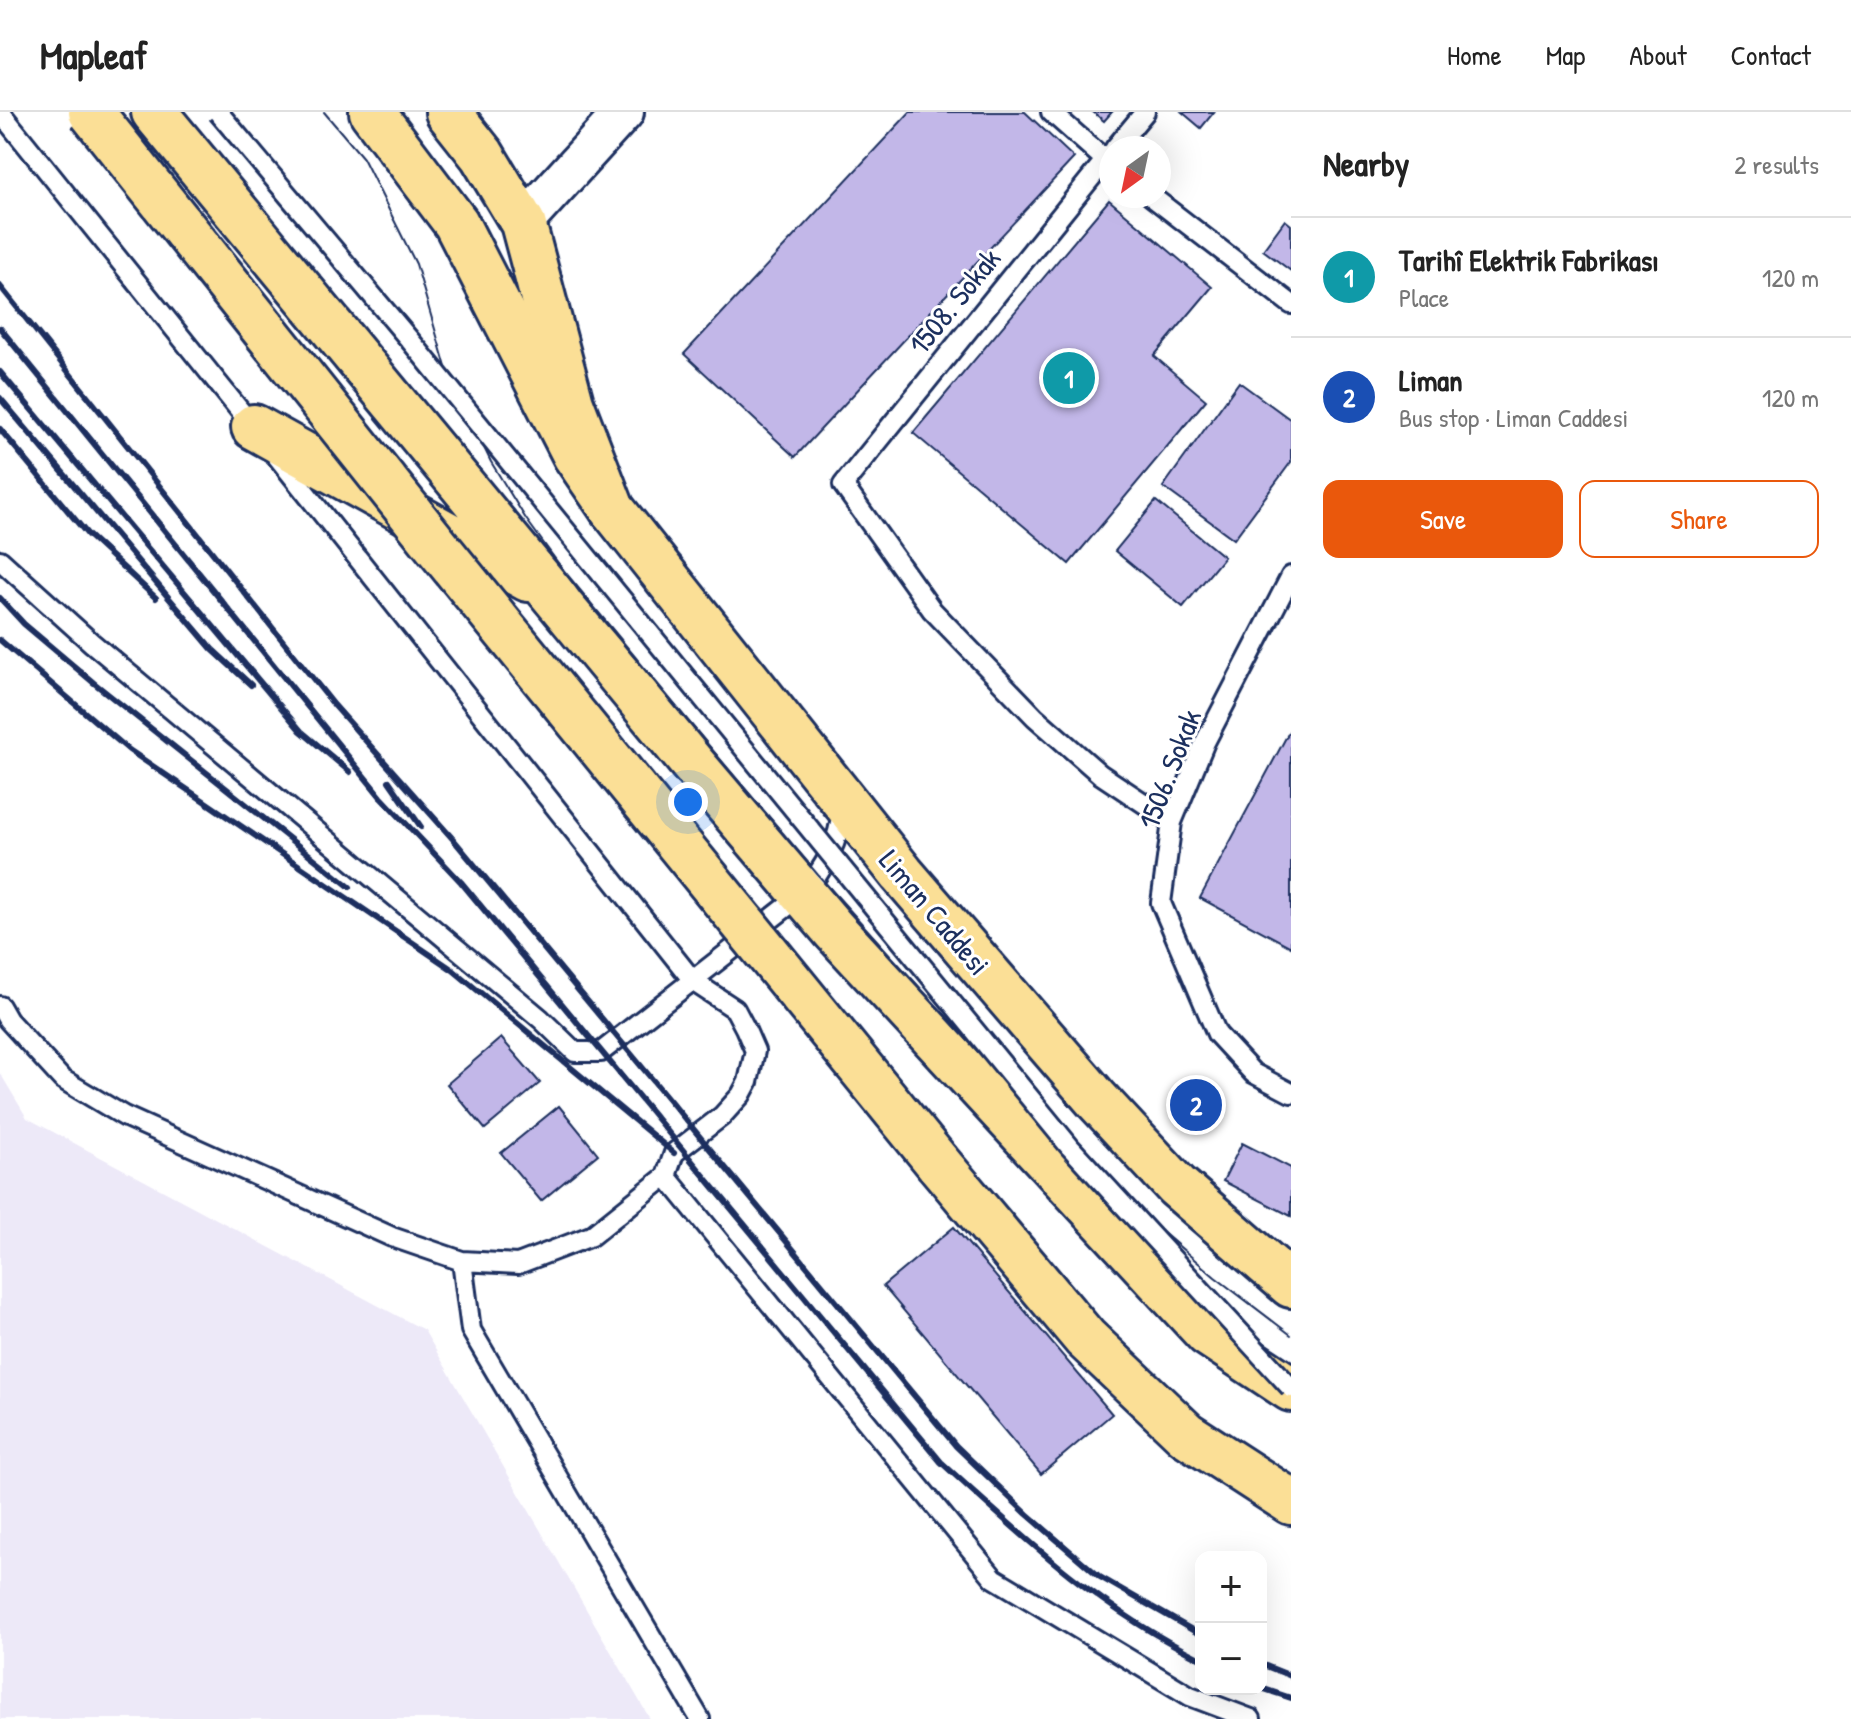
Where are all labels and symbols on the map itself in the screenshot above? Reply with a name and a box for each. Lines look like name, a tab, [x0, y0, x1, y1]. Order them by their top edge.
north arrow	[1099, 136, 1171, 208]
street label: 1508. Sokak	[899, 240, 1009, 362]
pin: 1	[1043, 348, 1095, 408]
street label: 1506. Sokak	[1128, 704, 1210, 834]
your location	[668, 782, 708, 822]
street label: Liman Caddesi	[871, 841, 999, 983]
pin: 2	[1170, 1075, 1222, 1135]

